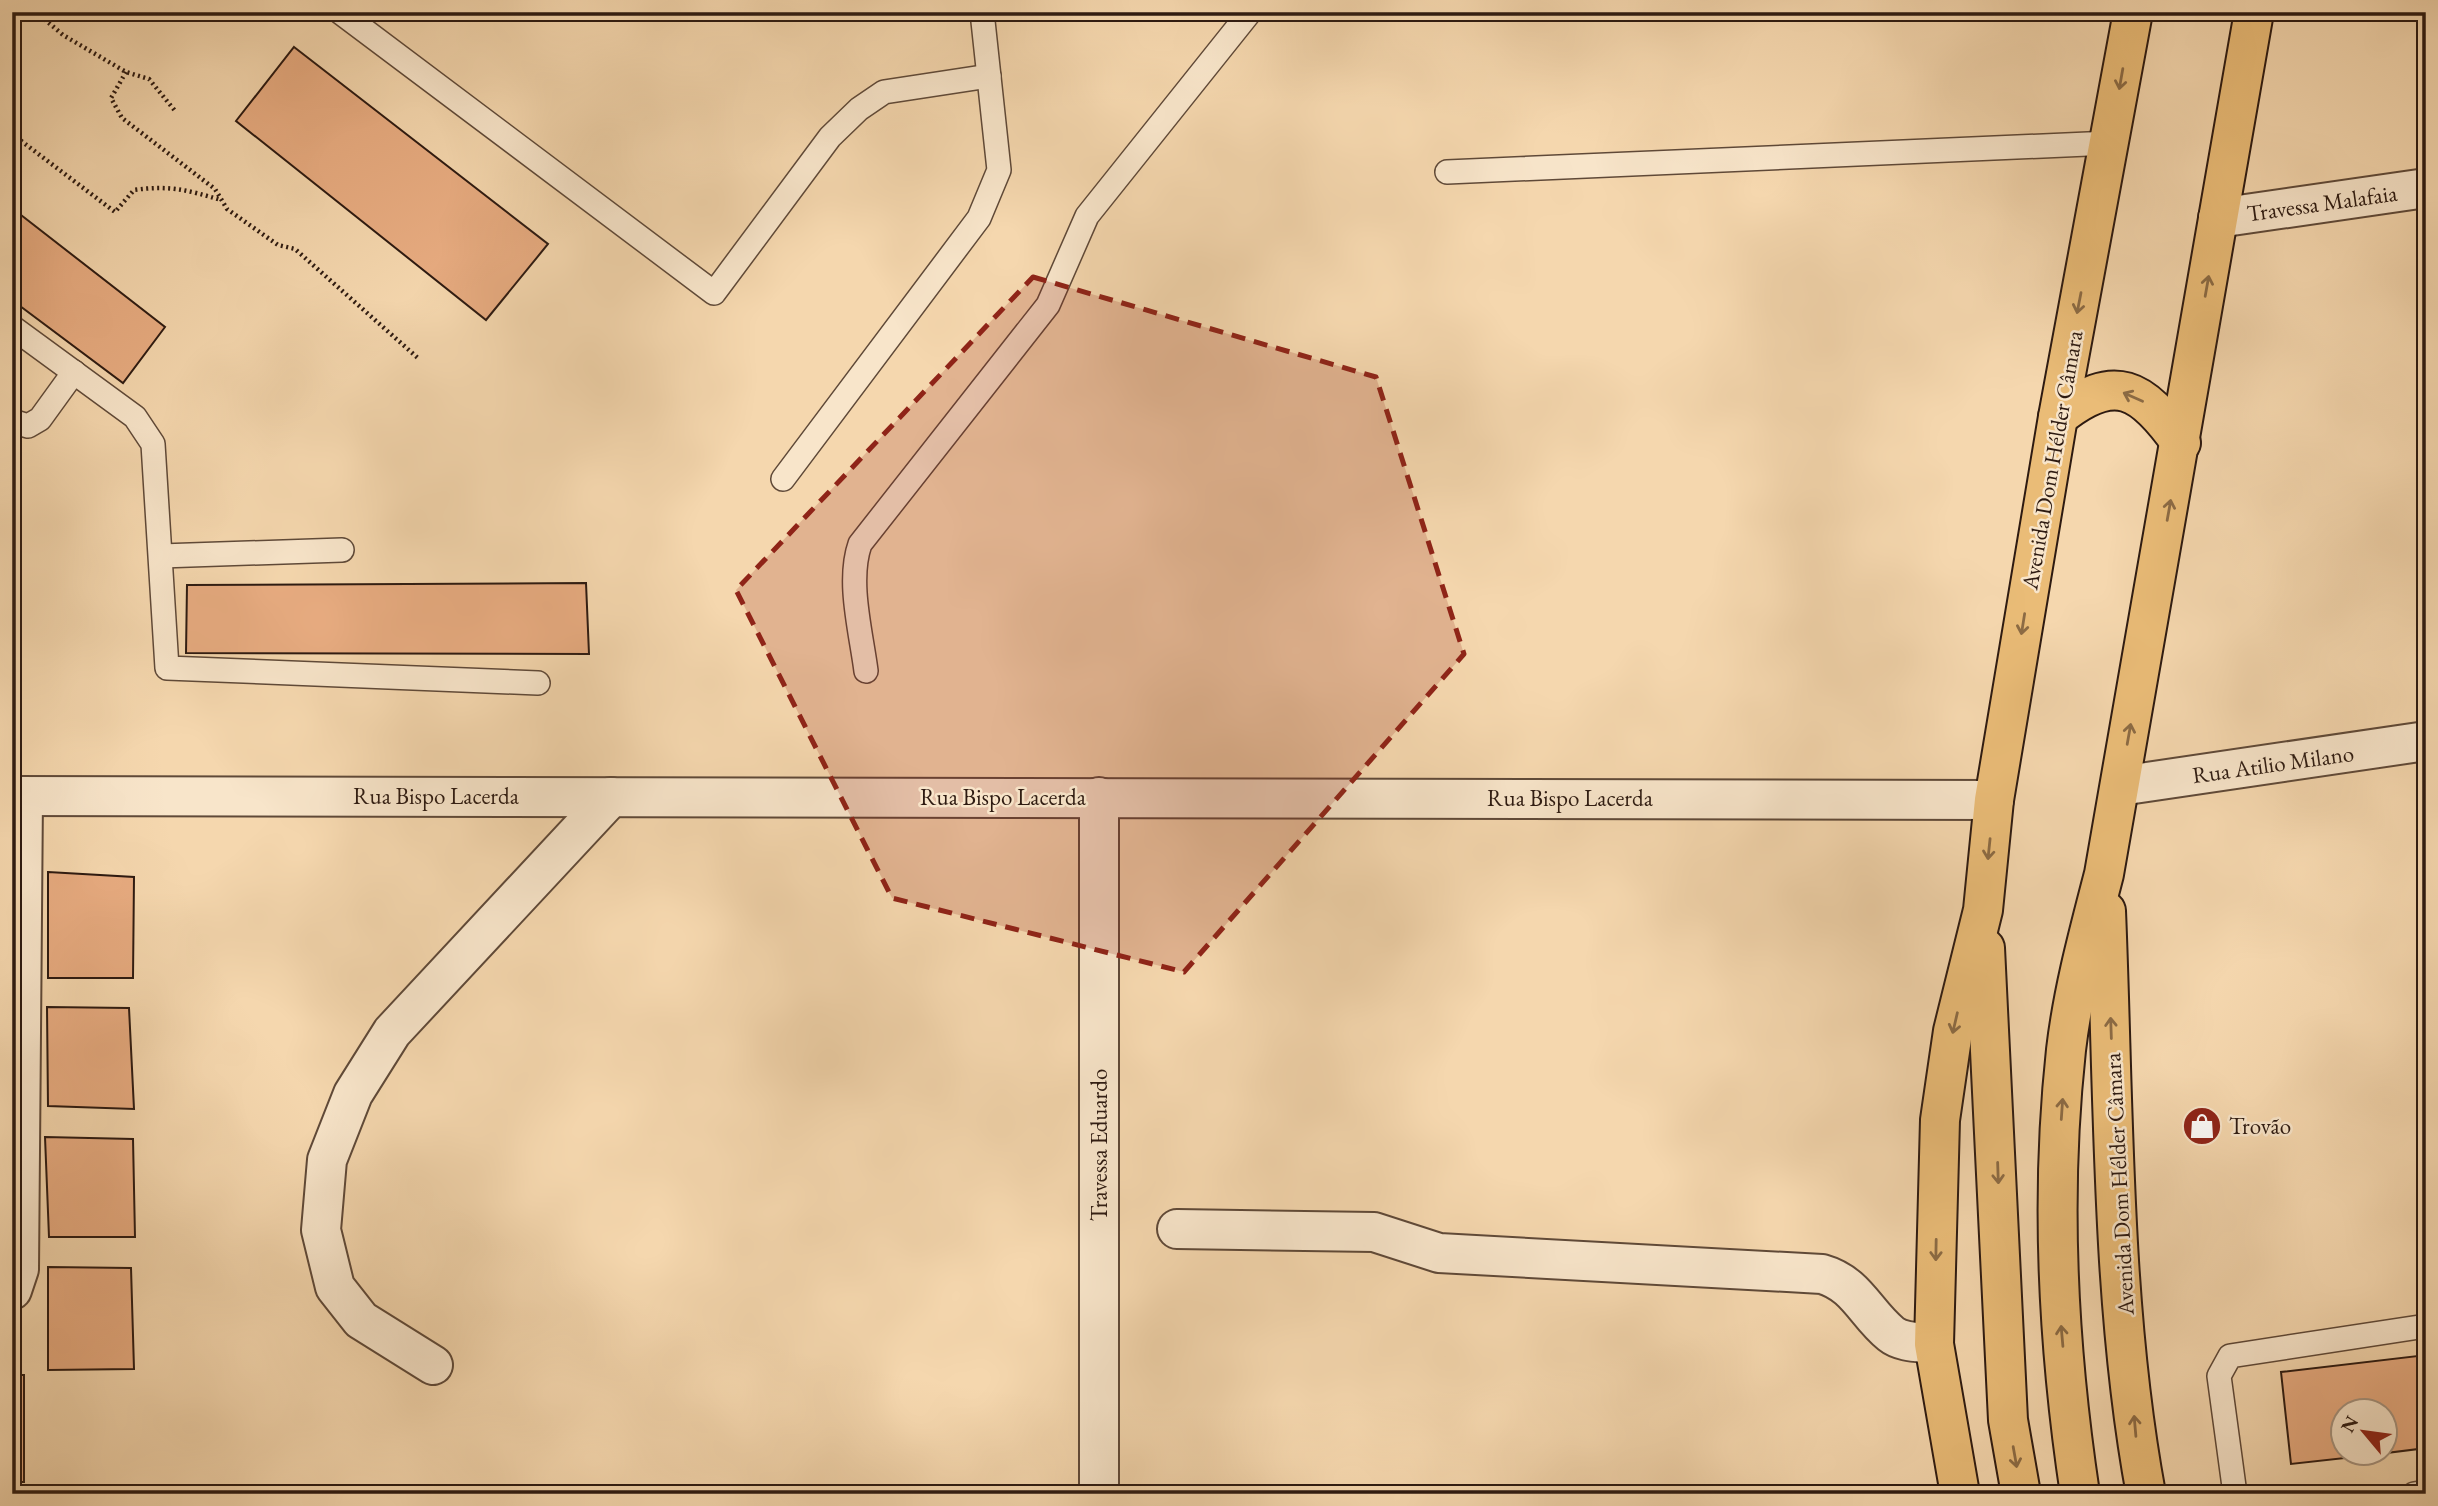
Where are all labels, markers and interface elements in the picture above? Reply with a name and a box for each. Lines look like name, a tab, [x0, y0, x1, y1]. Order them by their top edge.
one-way arrow	[2114, 68, 2128, 90]
street label: Travessa Malafaia	[2245, 177, 2400, 228]
one-way arrow	[2201, 275, 2214, 298]
one-way arrow	[2072, 291, 2085, 314]
street label: Avenida Dom Hélder Câmara	[2014, 327, 2090, 593]
one-way arrow	[2123, 389, 2144, 402]
one-way arrow	[2163, 499, 2176, 522]
one-way arrow	[2016, 612, 2029, 635]
one-way arrow	[2123, 723, 2136, 746]
street label: Rua Atilio Milano	[2190, 738, 2356, 790]
street label: Rua Bispo Lacerda	[353, 781, 520, 811]
street label: Rua Bispo Lacerda	[920, 782, 1087, 812]
street label: Rua Bispo Lacerda	[1487, 783, 1654, 813]
one-way arrow	[1983, 837, 1996, 859]
one-way arrow	[1948, 1011, 1961, 1034]
one-way arrow	[2104, 1017, 2117, 1040]
street label: Avenida Dom Hélder Câmara	[2097, 1051, 2141, 1317]
street label: Travessa Eduardo	[1084, 1069, 1114, 1221]
one-way arrow	[2056, 1098, 2069, 1121]
shop icon: Trovão	[2181, 1105, 2223, 1147]
place label: Trovão	[2229, 1111, 2291, 1141]
one-way arrow	[1992, 1162, 2005, 1185]
one-way arrow	[1929, 1238, 1943, 1261]
one-way arrow	[2055, 1326, 2068, 1348]
north arrow	[2330, 1398, 2400, 1468]
text: N	[2335, 1411, 2365, 1437]
one-way arrow	[2128, 1416, 2141, 1438]
one-way arrow	[2009, 1445, 2022, 1468]

